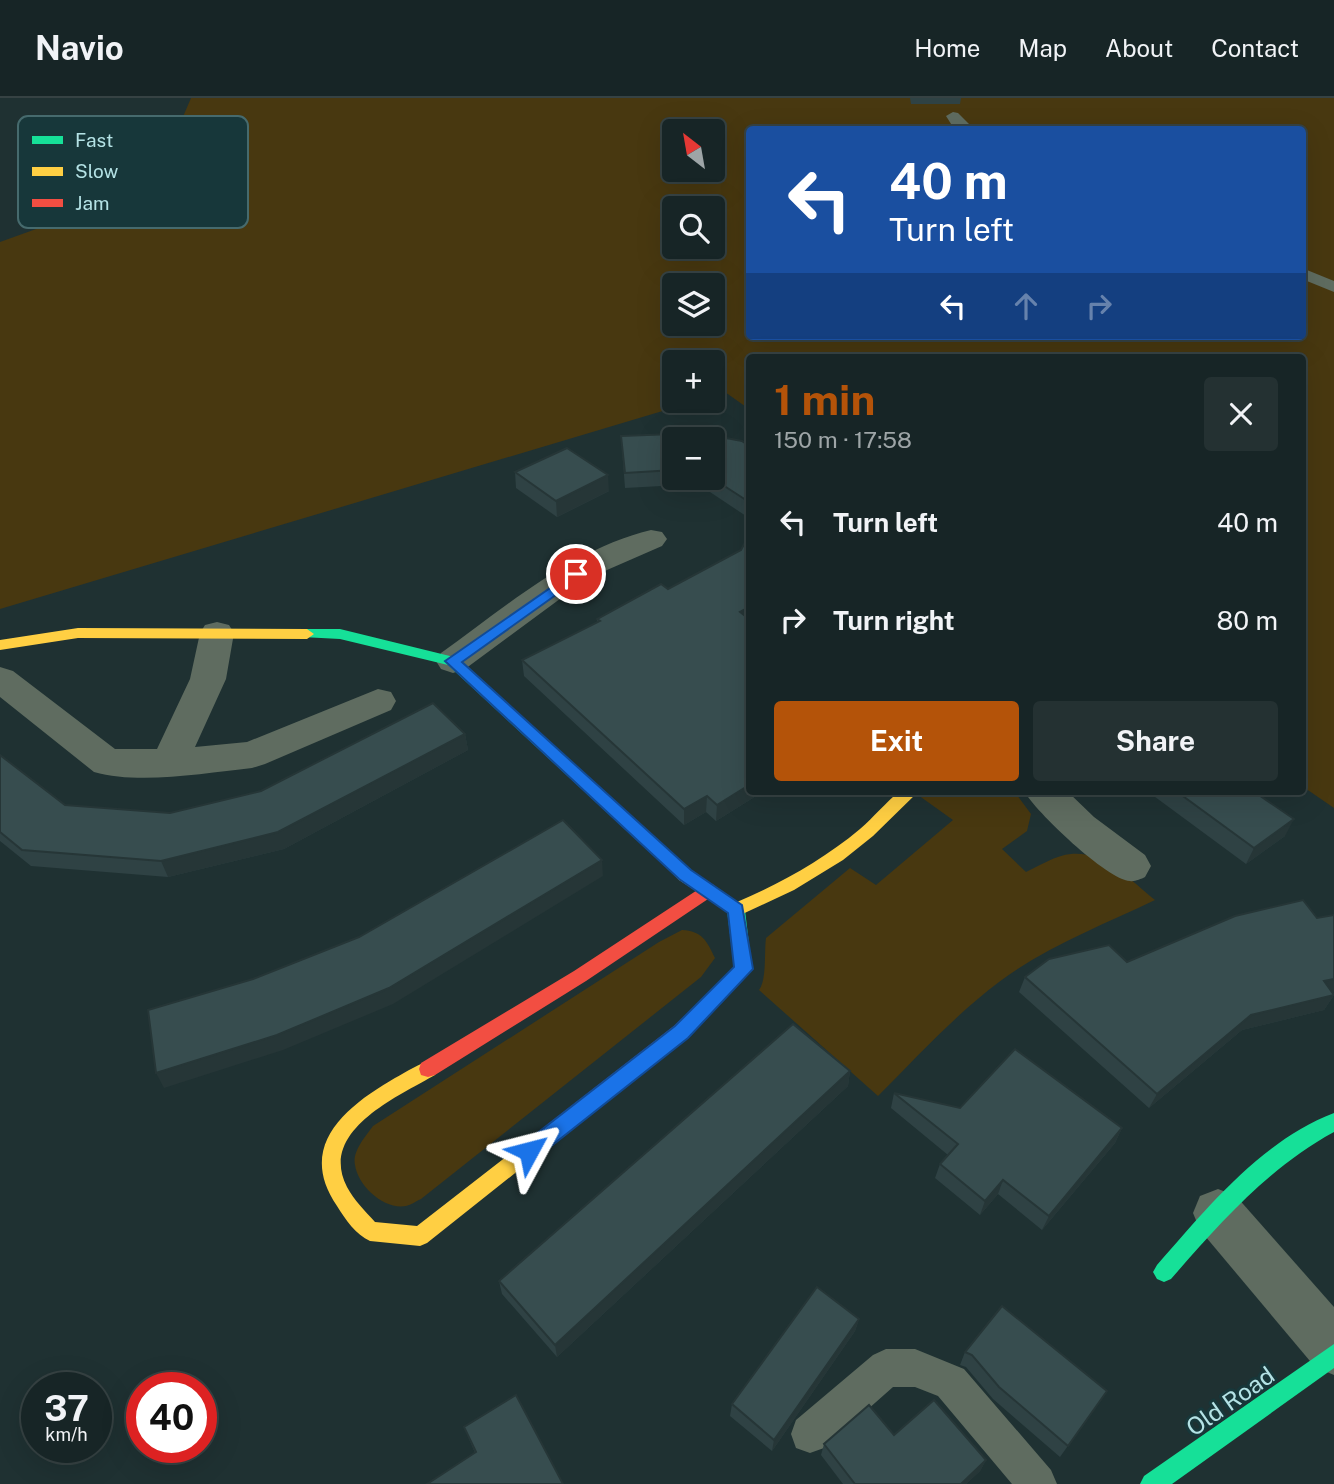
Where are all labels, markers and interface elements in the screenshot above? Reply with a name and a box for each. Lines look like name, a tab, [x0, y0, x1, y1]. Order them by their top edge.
text: Navio	[35, 29, 124, 67]
text: Home	[914, 34, 980, 62]
text: Map	[1018, 34, 1067, 62]
text: About	[1105, 34, 1173, 62]
text: Contact	[1211, 34, 1299, 62]
legend	[18, 116, 248, 228]
north arrow	[662, 119, 724, 182]
map controls	[662, 119, 725, 490]
text: Fast	[75, 129, 113, 151]
text: 40 m	[889, 152, 1008, 210]
icon: left	[774, 154, 865, 245]
text: Slow	[75, 160, 119, 182]
text: Jam	[75, 192, 109, 214]
button: search	[662, 196, 725, 259]
text: Turn left	[889, 211, 1014, 248]
button: layers	[662, 273, 725, 336]
icon: left	[934, 287, 972, 325]
icon: ahead	[1007, 287, 1045, 325]
icon: right	[1080, 287, 1118, 325]
button: +	[662, 350, 725, 413]
text: 1 min	[774, 375, 875, 424]
button: close	[1204, 377, 1278, 451]
text: 150 m · 17:58	[774, 426, 912, 453]
button: −	[662, 427, 725, 490]
icon: left	[774, 503, 812, 541]
text: Turn left	[833, 507, 938, 538]
text: 40 m	[1217, 507, 1278, 538]
pin	[546, 544, 606, 604]
icon: arrive	[557, 555, 595, 593]
icon: right	[774, 601, 812, 639]
text: Turn right	[833, 605, 955, 636]
text: 80 m	[1217, 605, 1278, 636]
button: Exit	[774, 701, 1019, 781]
button: Share	[1033, 701, 1278, 781]
position arrow	[492, 1114, 566, 1188]
street label: Old Road	[1181, 1361, 1279, 1441]
speed limit sign: 40	[126, 1372, 217, 1463]
text: 37	[44, 1388, 89, 1429]
text: km/h	[45, 1424, 88, 1445]

